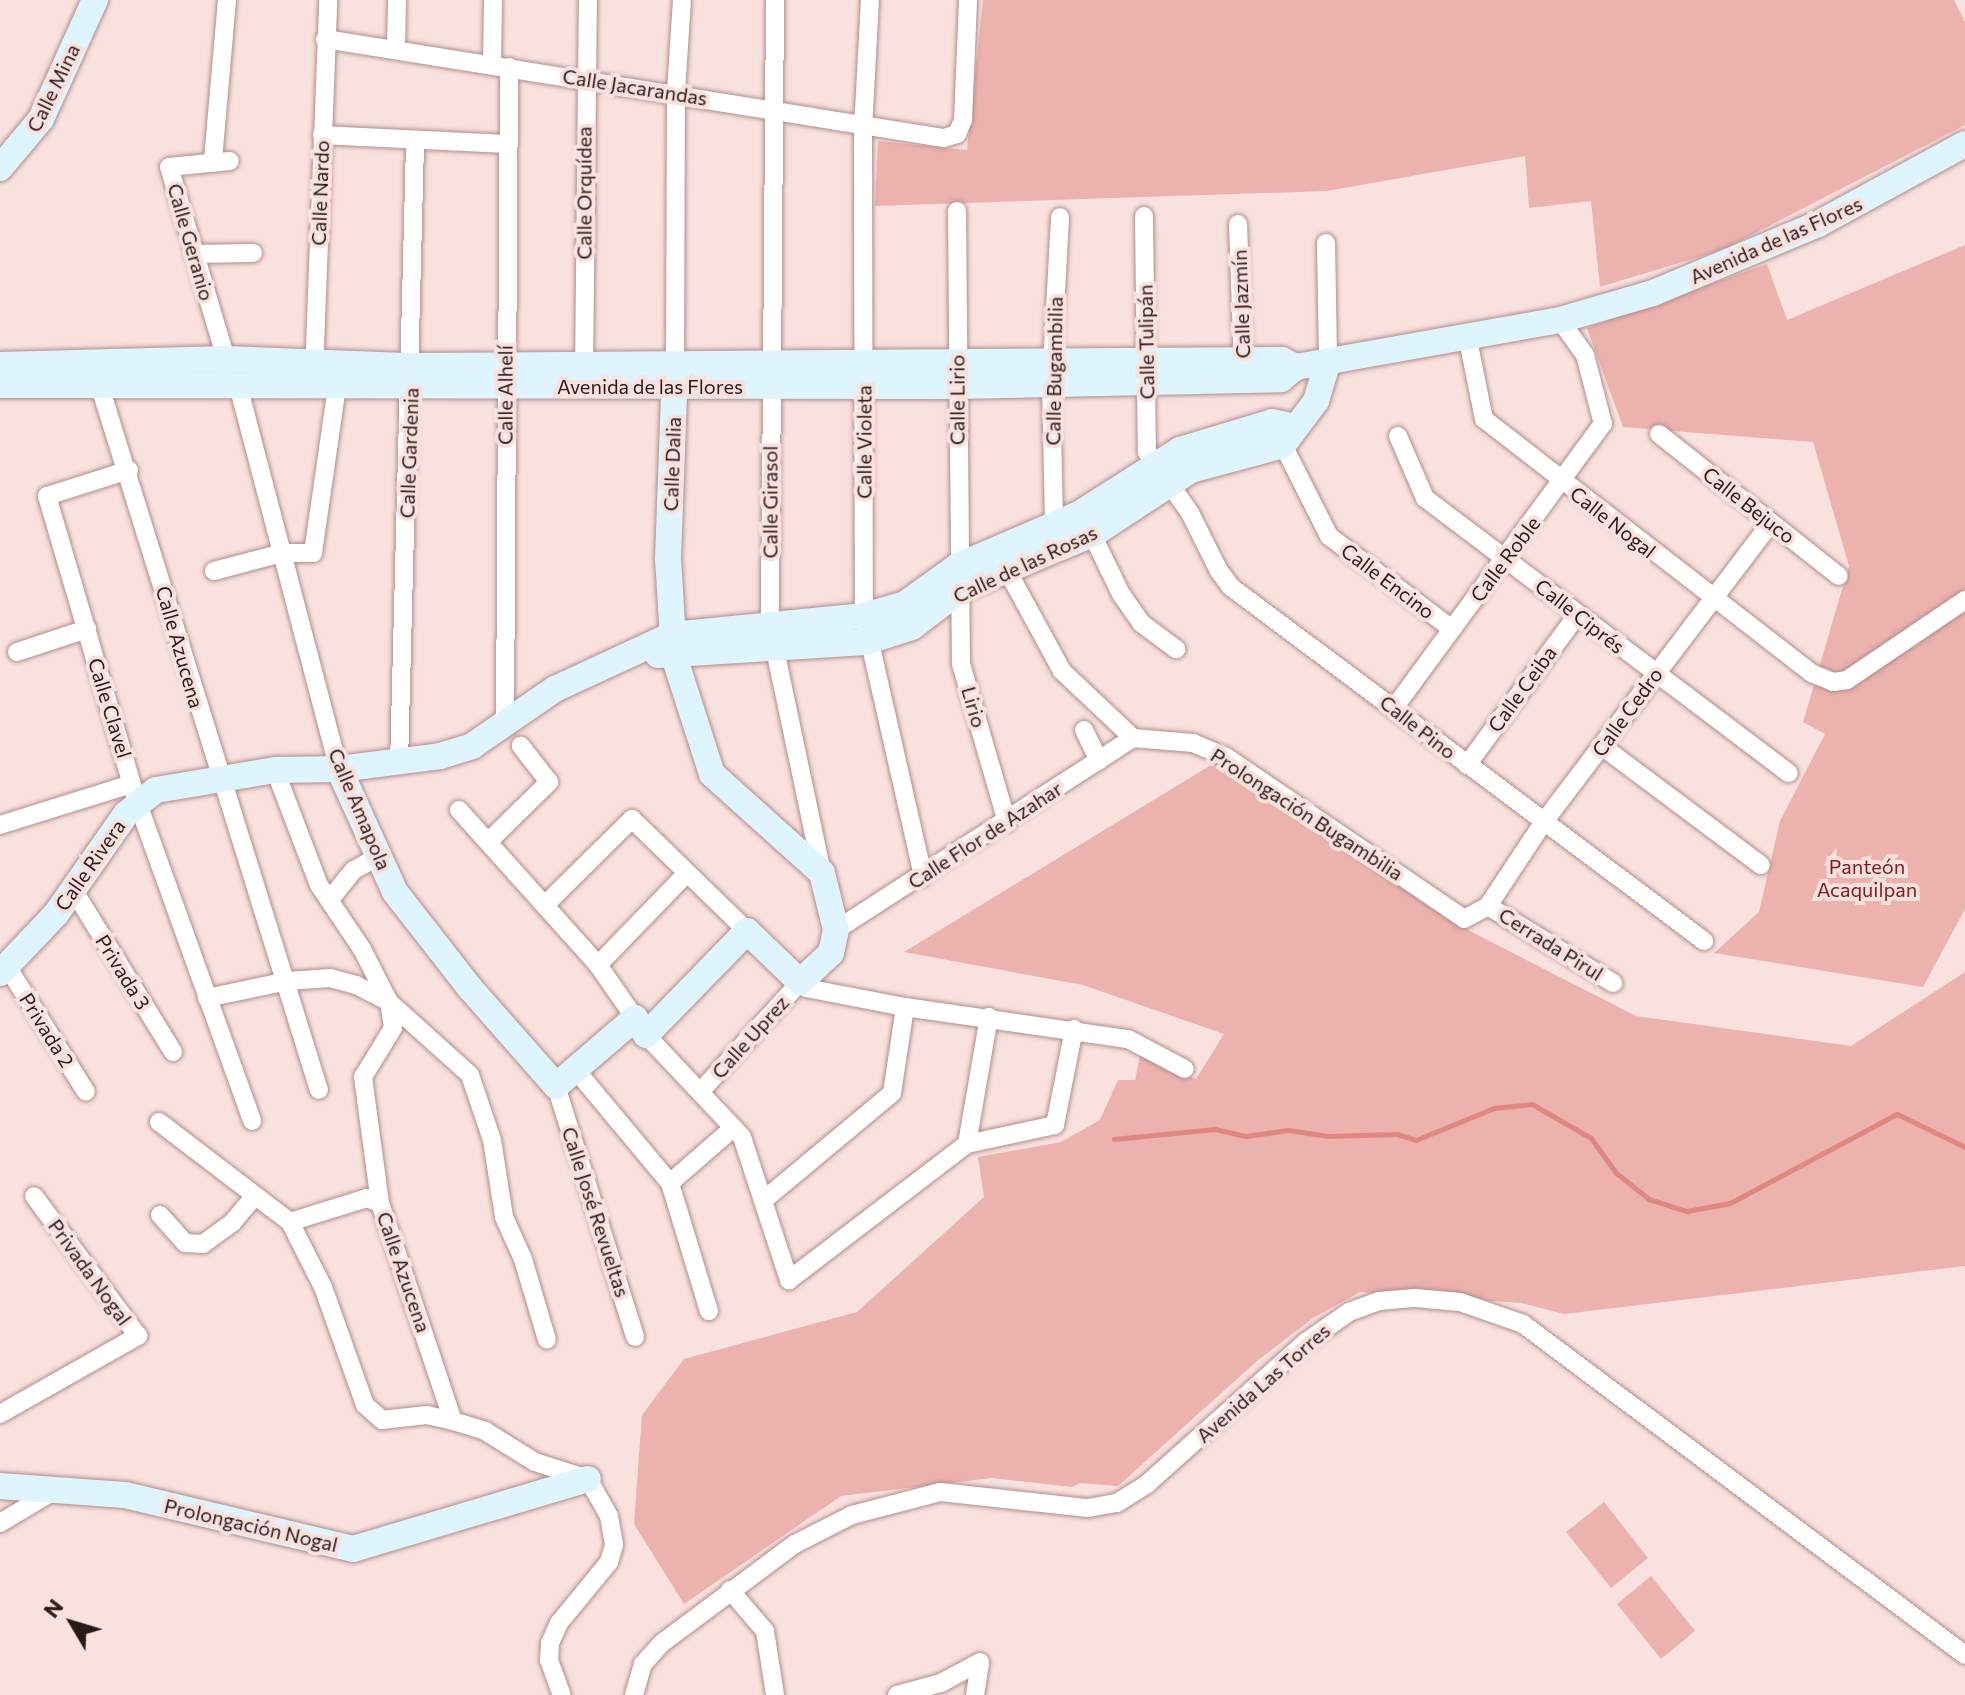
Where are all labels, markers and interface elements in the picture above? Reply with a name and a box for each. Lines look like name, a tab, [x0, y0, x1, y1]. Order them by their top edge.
street label: Calle Mina	[21, 40, 85, 136]
street label: Calle Jacarandas	[561, 64, 709, 110]
street label: Calle Orquídea	[572, 126, 596, 260]
street label: Calle Nardo	[306, 140, 334, 246]
street label: Calle Geranio	[163, 181, 219, 303]
street label: Avenida de las Flores	[1686, 191, 1866, 289]
street label: Calle Jazmín	[1227, 249, 1255, 359]
street label: Calle Tulipán	[1133, 284, 1159, 400]
street label: Calle Bugambilia	[1041, 296, 1067, 446]
street label: Calle Alhelí	[493, 345, 517, 445]
street label: Calle Lirio	[945, 355, 969, 445]
street label: Avenida de las Flores	[557, 374, 743, 398]
street label: Calle Violeta	[852, 385, 876, 499]
street label: Calle Gardenia	[395, 387, 423, 519]
street label: Calle Dalia	[658, 416, 686, 512]
street label: Calle Girasol	[758, 446, 782, 558]
street label: Calle Bejuco	[1698, 462, 1800, 548]
street label: Calle Nogal	[1565, 481, 1661, 563]
street label: Calle Roble	[1465, 512, 1545, 606]
street label: Calle de las Rosas	[949, 520, 1101, 608]
street label: Calle Encino	[1337, 538, 1439, 624]
street label: Calle Ciprés	[1531, 574, 1629, 658]
street label: Calle Azucena	[151, 583, 209, 711]
street label: Calle Ceiba	[1483, 641, 1561, 737]
street label: Calle Clavel	[83, 655, 137, 761]
street label: Calle Cedro	[1587, 663, 1667, 761]
street label: Lirio	[957, 684, 991, 730]
street label: Calle Pino	[1375, 690, 1461, 764]
street label: Prolongación Bugambilia	[1206, 743, 1408, 885]
street label: Calle Amapola	[324, 745, 396, 873]
street label: Calle Flor de Azahar	[903, 776, 1067, 894]
street label: Calle Rivera	[50, 815, 130, 915]
park label: Panteón Acaquilpan	[1817, 855, 1917, 902]
street label: Cerrada Pirul	[1494, 902, 1608, 986]
street label: Privada 3	[91, 930, 155, 1014]
street label: Privada 2	[15, 988, 79, 1072]
street label: Calle Uprez	[707, 991, 793, 1083]
street label: Calle José Revueltas	[557, 1124, 635, 1300]
street label: Calle Azucena	[372, 1209, 436, 1335]
street label: Privada Nogal	[43, 1214, 137, 1330]
street label: Avenida Las Torres	[1191, 1318, 1335, 1448]
street label: Prolongación Nogal	[162, 1493, 340, 1557]
north arrow	[32, 1583, 112, 1663]
text: N	[37, 1593, 68, 1623]

